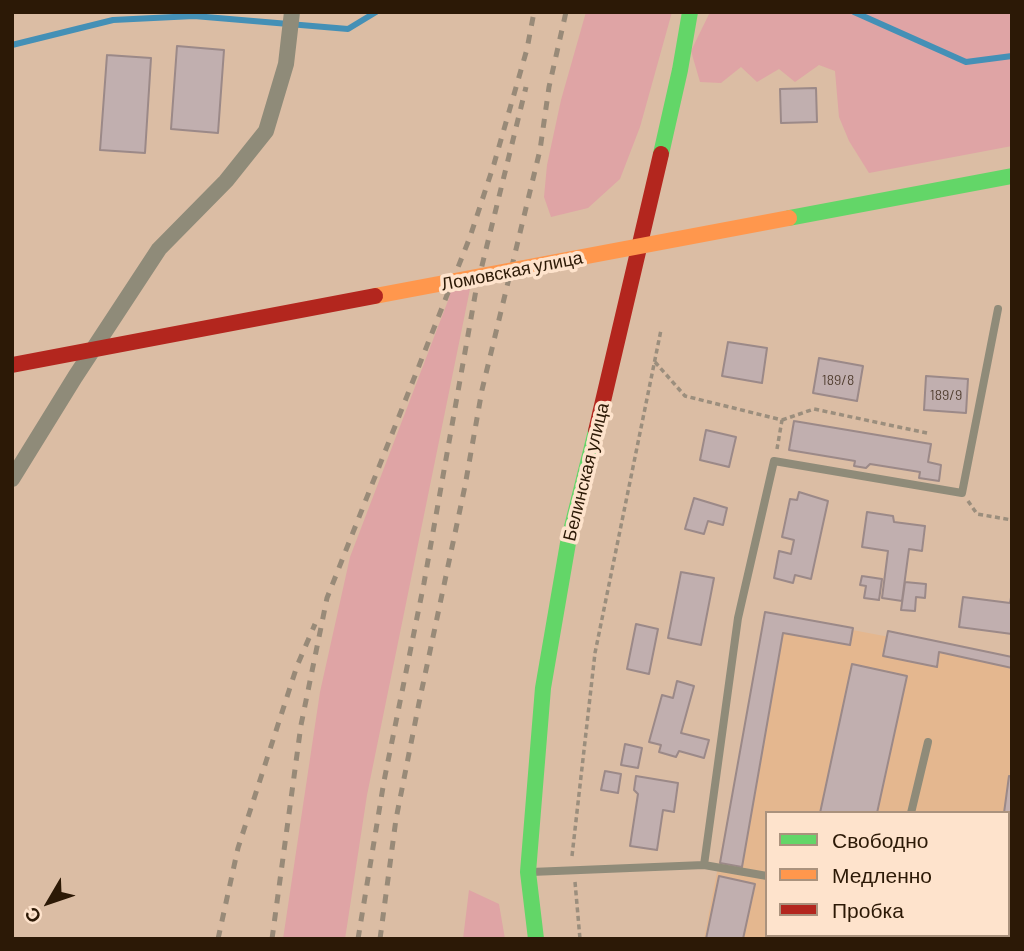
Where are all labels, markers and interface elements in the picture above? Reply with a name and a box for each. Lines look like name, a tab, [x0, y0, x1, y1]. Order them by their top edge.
street label: Ломовская улица	[439, 247, 585, 295]
house number: 189/8	[822, 372, 854, 388]
house number: 189/9	[930, 387, 962, 403]
street label: Белинская улица	[558, 401, 614, 543]
legend	[765, 811, 1010, 937]
text: Свободно	[832, 827, 929, 852]
text: Медленно	[832, 862, 932, 887]
north arrow	[14, 867, 84, 937]
text: Пробка	[832, 897, 904, 922]
text: С	[19, 903, 46, 928]

